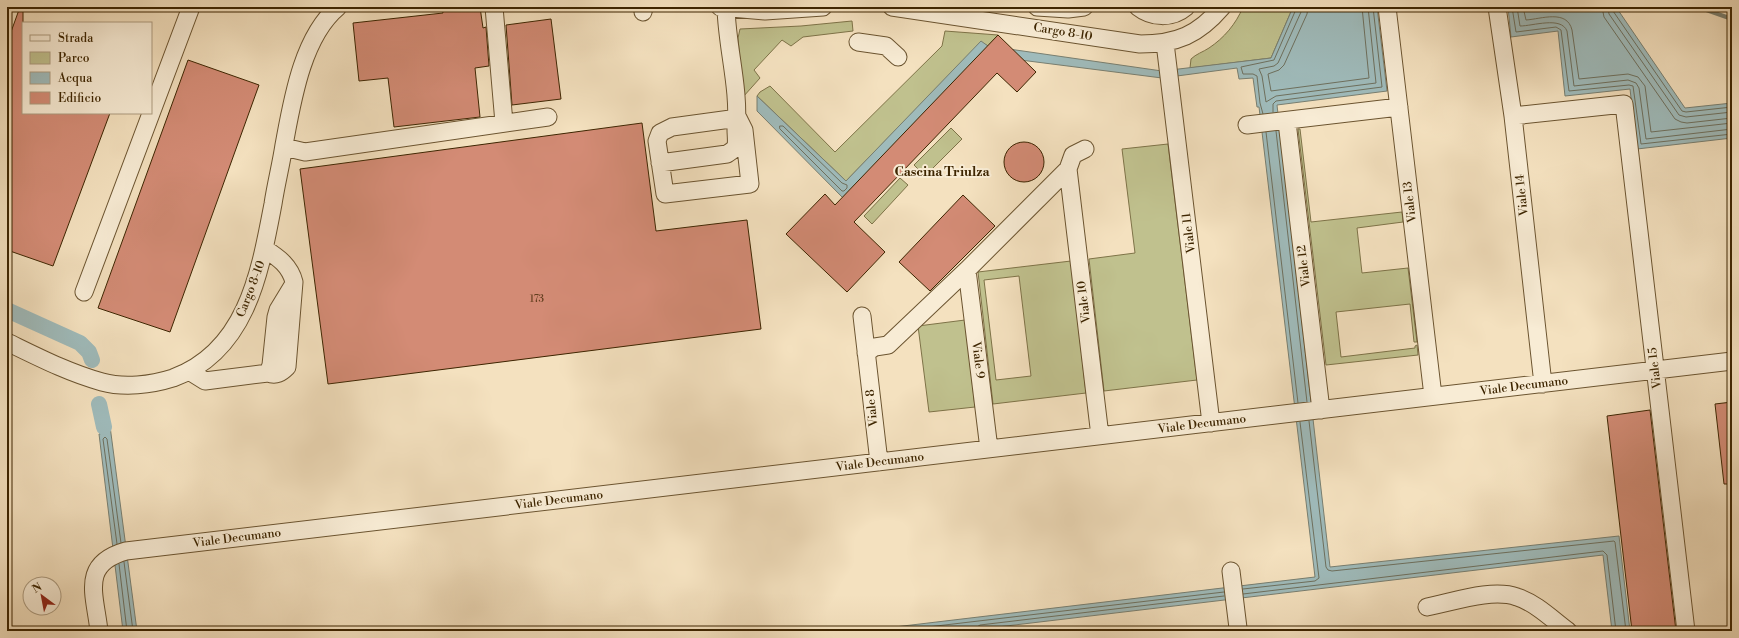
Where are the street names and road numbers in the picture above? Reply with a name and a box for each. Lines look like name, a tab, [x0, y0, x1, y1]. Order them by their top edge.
street label: Cargo 8-10	[1032, 20, 1094, 44]
street label: Viale 14	[1512, 173, 1532, 218]
street label: Viale 13	[1400, 180, 1420, 225]
street label: Viale 11	[1179, 211, 1199, 255]
street label: Viale 12	[1294, 244, 1314, 289]
street label: Cargo 8-10	[233, 258, 269, 320]
street label: Viale 10	[1074, 280, 1094, 325]
street label: Viale 9	[968, 340, 988, 379]
street label: Viale 15	[1645, 346, 1665, 391]
street label: Viale Decumano	[1478, 373, 1569, 399]
street label: Viale 8	[863, 389, 882, 428]
street label: Viale Decumano	[1156, 411, 1247, 437]
street label: Viale Decumano	[834, 449, 925, 475]
street label: Viale Decumano	[513, 487, 604, 513]
street label: Viale Decumano	[191, 525, 282, 551]

